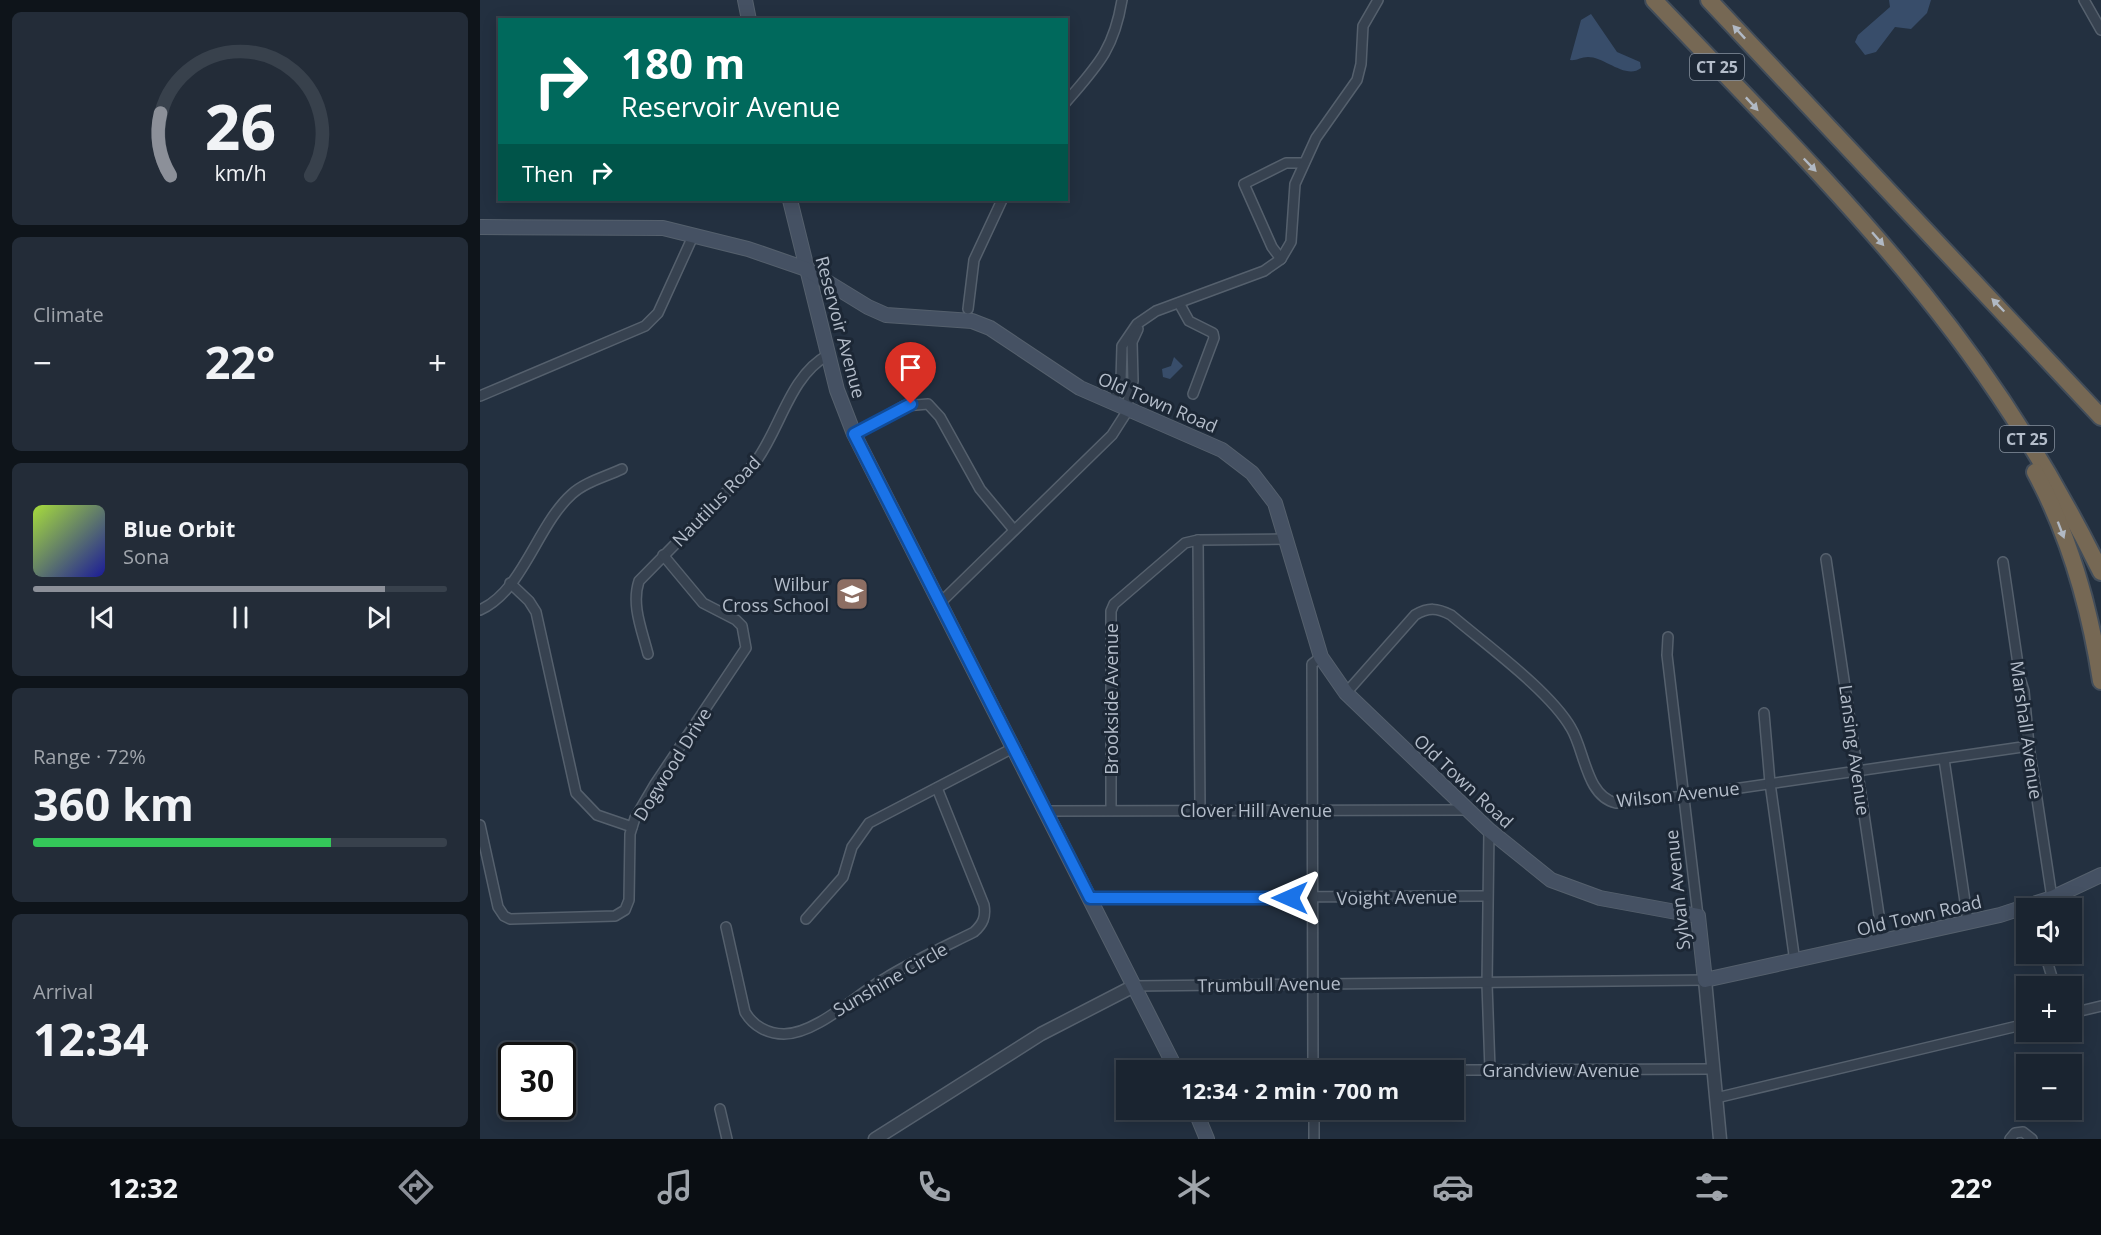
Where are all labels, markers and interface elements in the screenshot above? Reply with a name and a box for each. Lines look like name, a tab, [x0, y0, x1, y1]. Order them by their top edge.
one-way arrow	[1732, 25, 1746, 39]
text: 180 m	[621, 34, 745, 91]
icon: right	[522, 42, 600, 120]
road number: CT 25	[1690, 54, 1744, 80]
text: 26	[204, 83, 276, 168]
text: Reservoir Avenue	[621, 88, 840, 125]
one-way arrow	[1744, 96, 1758, 110]
icon: right	[585, 156, 618, 189]
text: km/h	[214, 158, 266, 187]
text: Then	[522, 158, 573, 188]
one-way arrow	[1802, 158, 1816, 172]
one-way arrow	[1871, 231, 1884, 246]
street label: Reservoir Avenue	[810, 253, 872, 401]
one-way arrow	[1991, 298, 2005, 312]
text: Climate	[33, 301, 104, 328]
text: 22°	[205, 331, 275, 392]
text: −	[33, 340, 52, 385]
text: +	[428, 340, 447, 385]
pin	[885, 342, 936, 404]
icon: arrive	[894, 351, 927, 384]
street label: Old Town Road	[1095, 366, 1221, 438]
road number: CT 25	[2000, 426, 2054, 452]
street label: Nautilus Road	[667, 450, 765, 552]
text: Blue Orbit	[123, 513, 235, 543]
one-way arrow	[2057, 521, 2066, 539]
text: Sona	[123, 543, 169, 570]
place label: Wilbur Cross School	[722, 572, 830, 617]
school or university icon: Wilbur Cross School	[834, 576, 870, 612]
icon: previous	[86, 601, 119, 634]
icon: pause	[224, 601, 257, 634]
icon: next	[362, 601, 395, 634]
street label: Brookside Avenue	[1099, 623, 1123, 775]
street label: Marshall Avenue	[2005, 659, 2049, 801]
street label: Lansing Avenue	[1834, 683, 1876, 817]
street label: Dogwood Drive	[628, 703, 716, 825]
street label: Old Town Road	[1409, 729, 1519, 833]
text: Range · 72%	[33, 743, 146, 770]
text: 360 km	[33, 773, 194, 834]
street label: Wilson Avenue	[1615, 776, 1741, 812]
street label: Clover Hill Avenue	[1180, 798, 1332, 822]
street label: Sylvan Avenue	[1659, 829, 1695, 951]
position arrow	[1258, 866, 1322, 930]
street label: Voight Avenue	[1336, 884, 1458, 910]
street label: Old Town Road	[1854, 889, 1984, 941]
map controls	[2016, 898, 2082, 1120]
button: sound	[2016, 898, 2082, 964]
street label: Sunshine Circle	[828, 936, 952, 1022]
street label: Trumbull Avenue	[1197, 971, 1341, 997]
button: +	[2016, 976, 2082, 1042]
text: Arrival	[33, 978, 93, 1005]
text: 12:34	[33, 1008, 149, 1069]
speed limit sign: 30	[498, 1042, 576, 1120]
button: −	[2016, 1054, 2082, 1120]
street label: Grandview Avenue	[1482, 1058, 1640, 1082]
text: 12:34 · 2 min · 700 m	[1181, 1075, 1399, 1105]
icon: directions	[395, 1166, 437, 1208]
icon: music	[654, 1166, 696, 1208]
icon: phone	[913, 1166, 955, 1208]
icon: climate	[1173, 1166, 1215, 1208]
icon: car	[1432, 1166, 1474, 1208]
icon: filters	[1691, 1166, 1733, 1208]
text: 12:32	[109, 1169, 178, 1206]
text: 22°	[1950, 1169, 1992, 1206]

